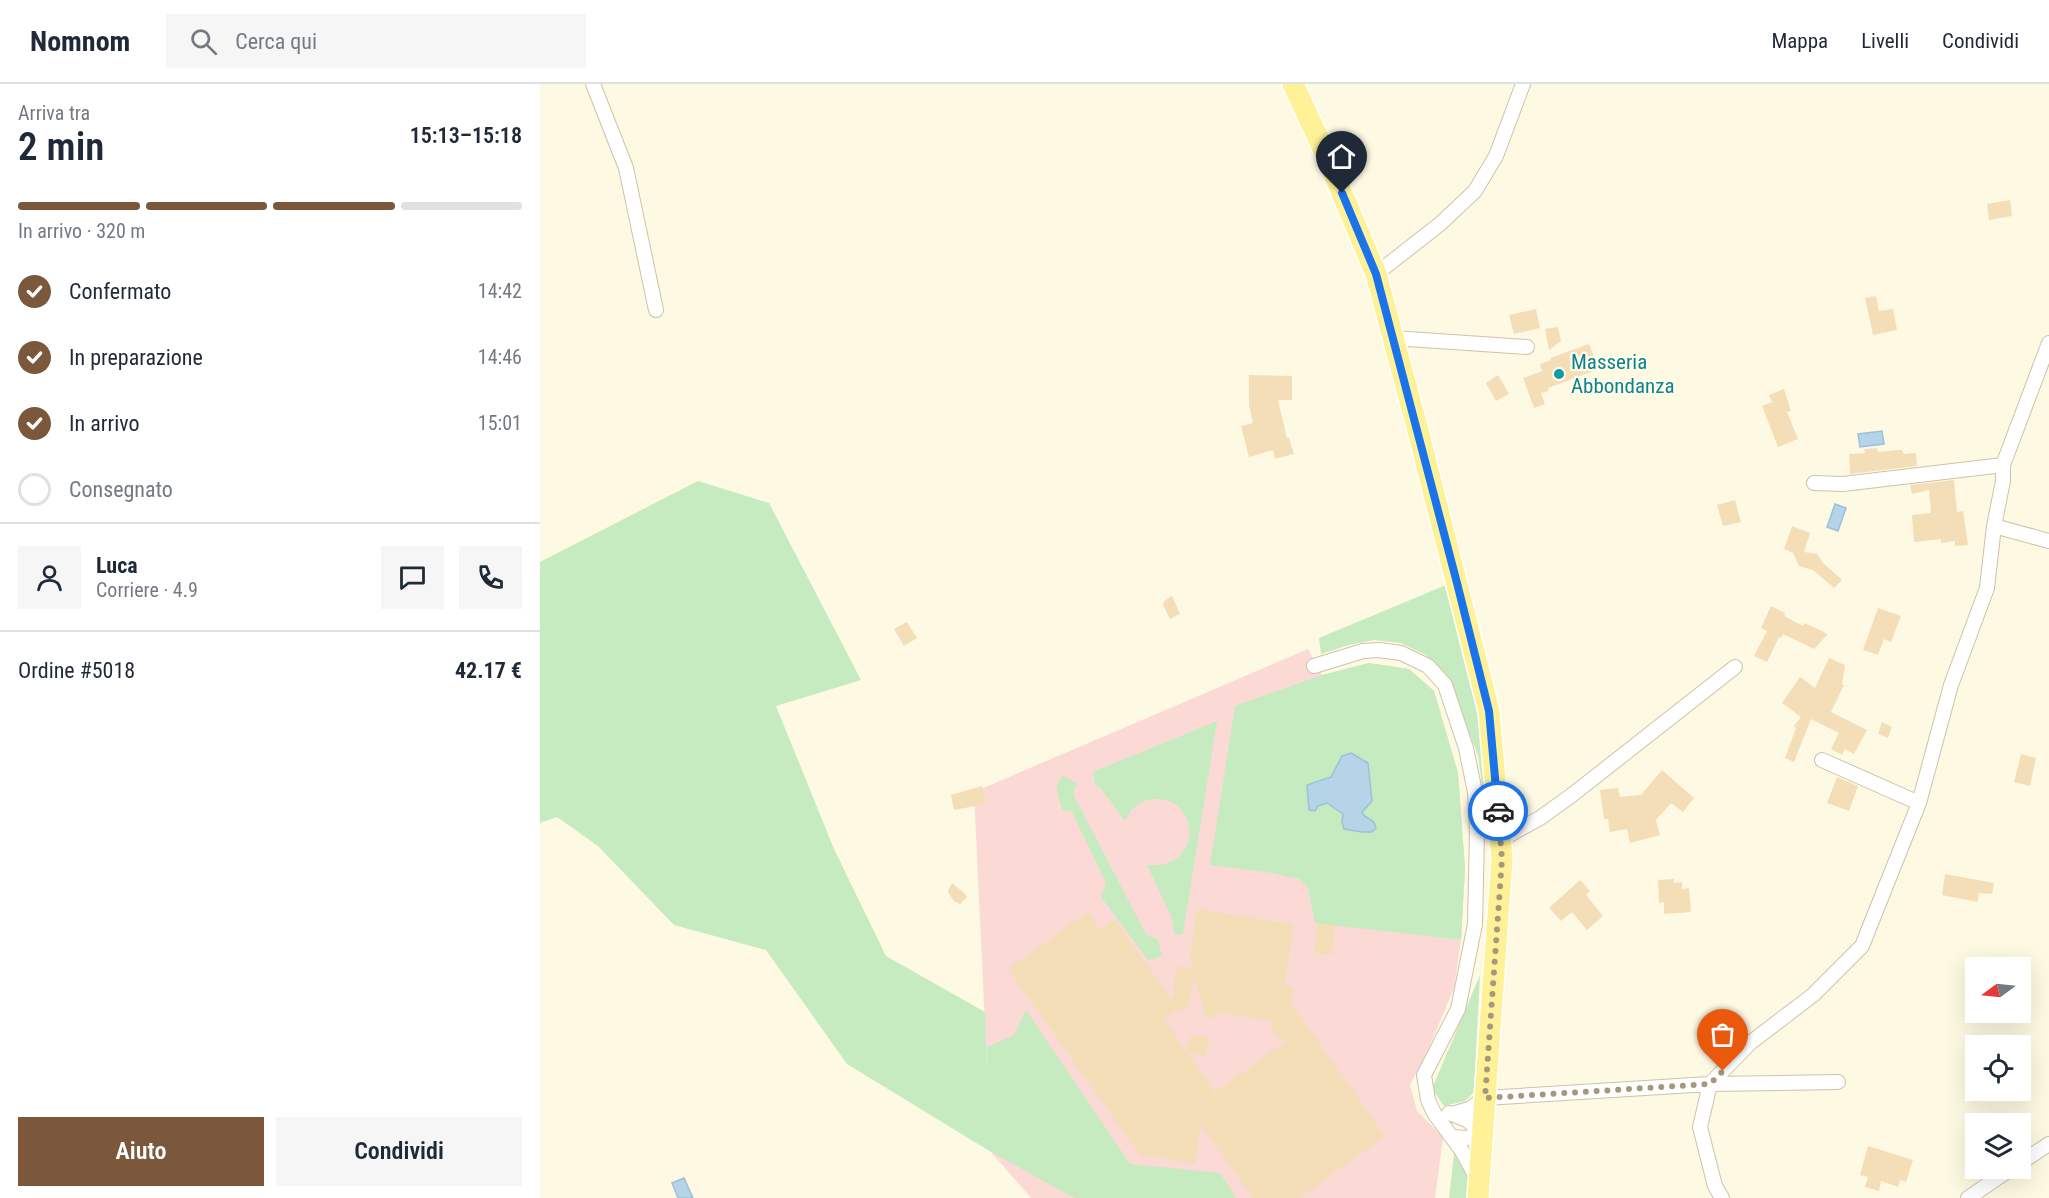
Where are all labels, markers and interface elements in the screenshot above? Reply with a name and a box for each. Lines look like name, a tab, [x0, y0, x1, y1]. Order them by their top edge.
search box	[166, 14, 586, 68]
text: Nomnom	[30, 25, 130, 58]
icon: search	[187, 25, 220, 58]
text: Cerca qui	[235, 29, 317, 54]
text: Mappa	[1771, 29, 1828, 53]
text: Livelli	[1861, 29, 1909, 53]
text: Condividi	[1942, 29, 2019, 53]
text: Arriva tra	[18, 101, 90, 125]
text: 15:13–15:18	[410, 123, 522, 148]
text: 2 min	[18, 124, 104, 170]
pin	[1316, 131, 1367, 193]
icon: home	[1325, 140, 1358, 173]
text: In arrivo · 320 m	[18, 219, 145, 243]
icon: check	[18, 275, 51, 308]
text: Confermato	[69, 279, 171, 304]
text: 14:42	[478, 279, 522, 303]
icon: check	[18, 341, 51, 374]
text: In preparazione	[69, 345, 203, 370]
text: 14:46	[478, 345, 522, 369]
place label: Masseria Abbondanza	[1571, 350, 1674, 398]
marker: Masseria Abbondanza	[1552, 367, 1566, 381]
icon: check	[18, 407, 51, 440]
text: In arrivo	[69, 411, 140, 436]
text: 15:01	[478, 411, 522, 435]
text: Consegnato	[69, 477, 173, 502]
button: person	[18, 546, 81, 609]
button: chat	[381, 546, 444, 609]
button: phone	[459, 546, 522, 609]
text: Luca	[96, 553, 138, 578]
text: Corriere · 4.9	[96, 578, 198, 602]
text: Ordine #5018	[18, 658, 135, 683]
text: 42.17 €	[455, 658, 522, 683]
courier	[1468, 781, 1528, 841]
icon: car	[1482, 795, 1515, 828]
north arrow	[1965, 957, 2031, 1023]
map controls	[1965, 957, 2031, 1179]
pin	[1697, 1009, 1748, 1071]
icon: bag	[1706, 1018, 1739, 1051]
button: locate	[1965, 1035, 2031, 1101]
button: layers	[1965, 1113, 2031, 1179]
button: Aiuto	[18, 1117, 264, 1186]
button: Condividi	[276, 1117, 522, 1186]

